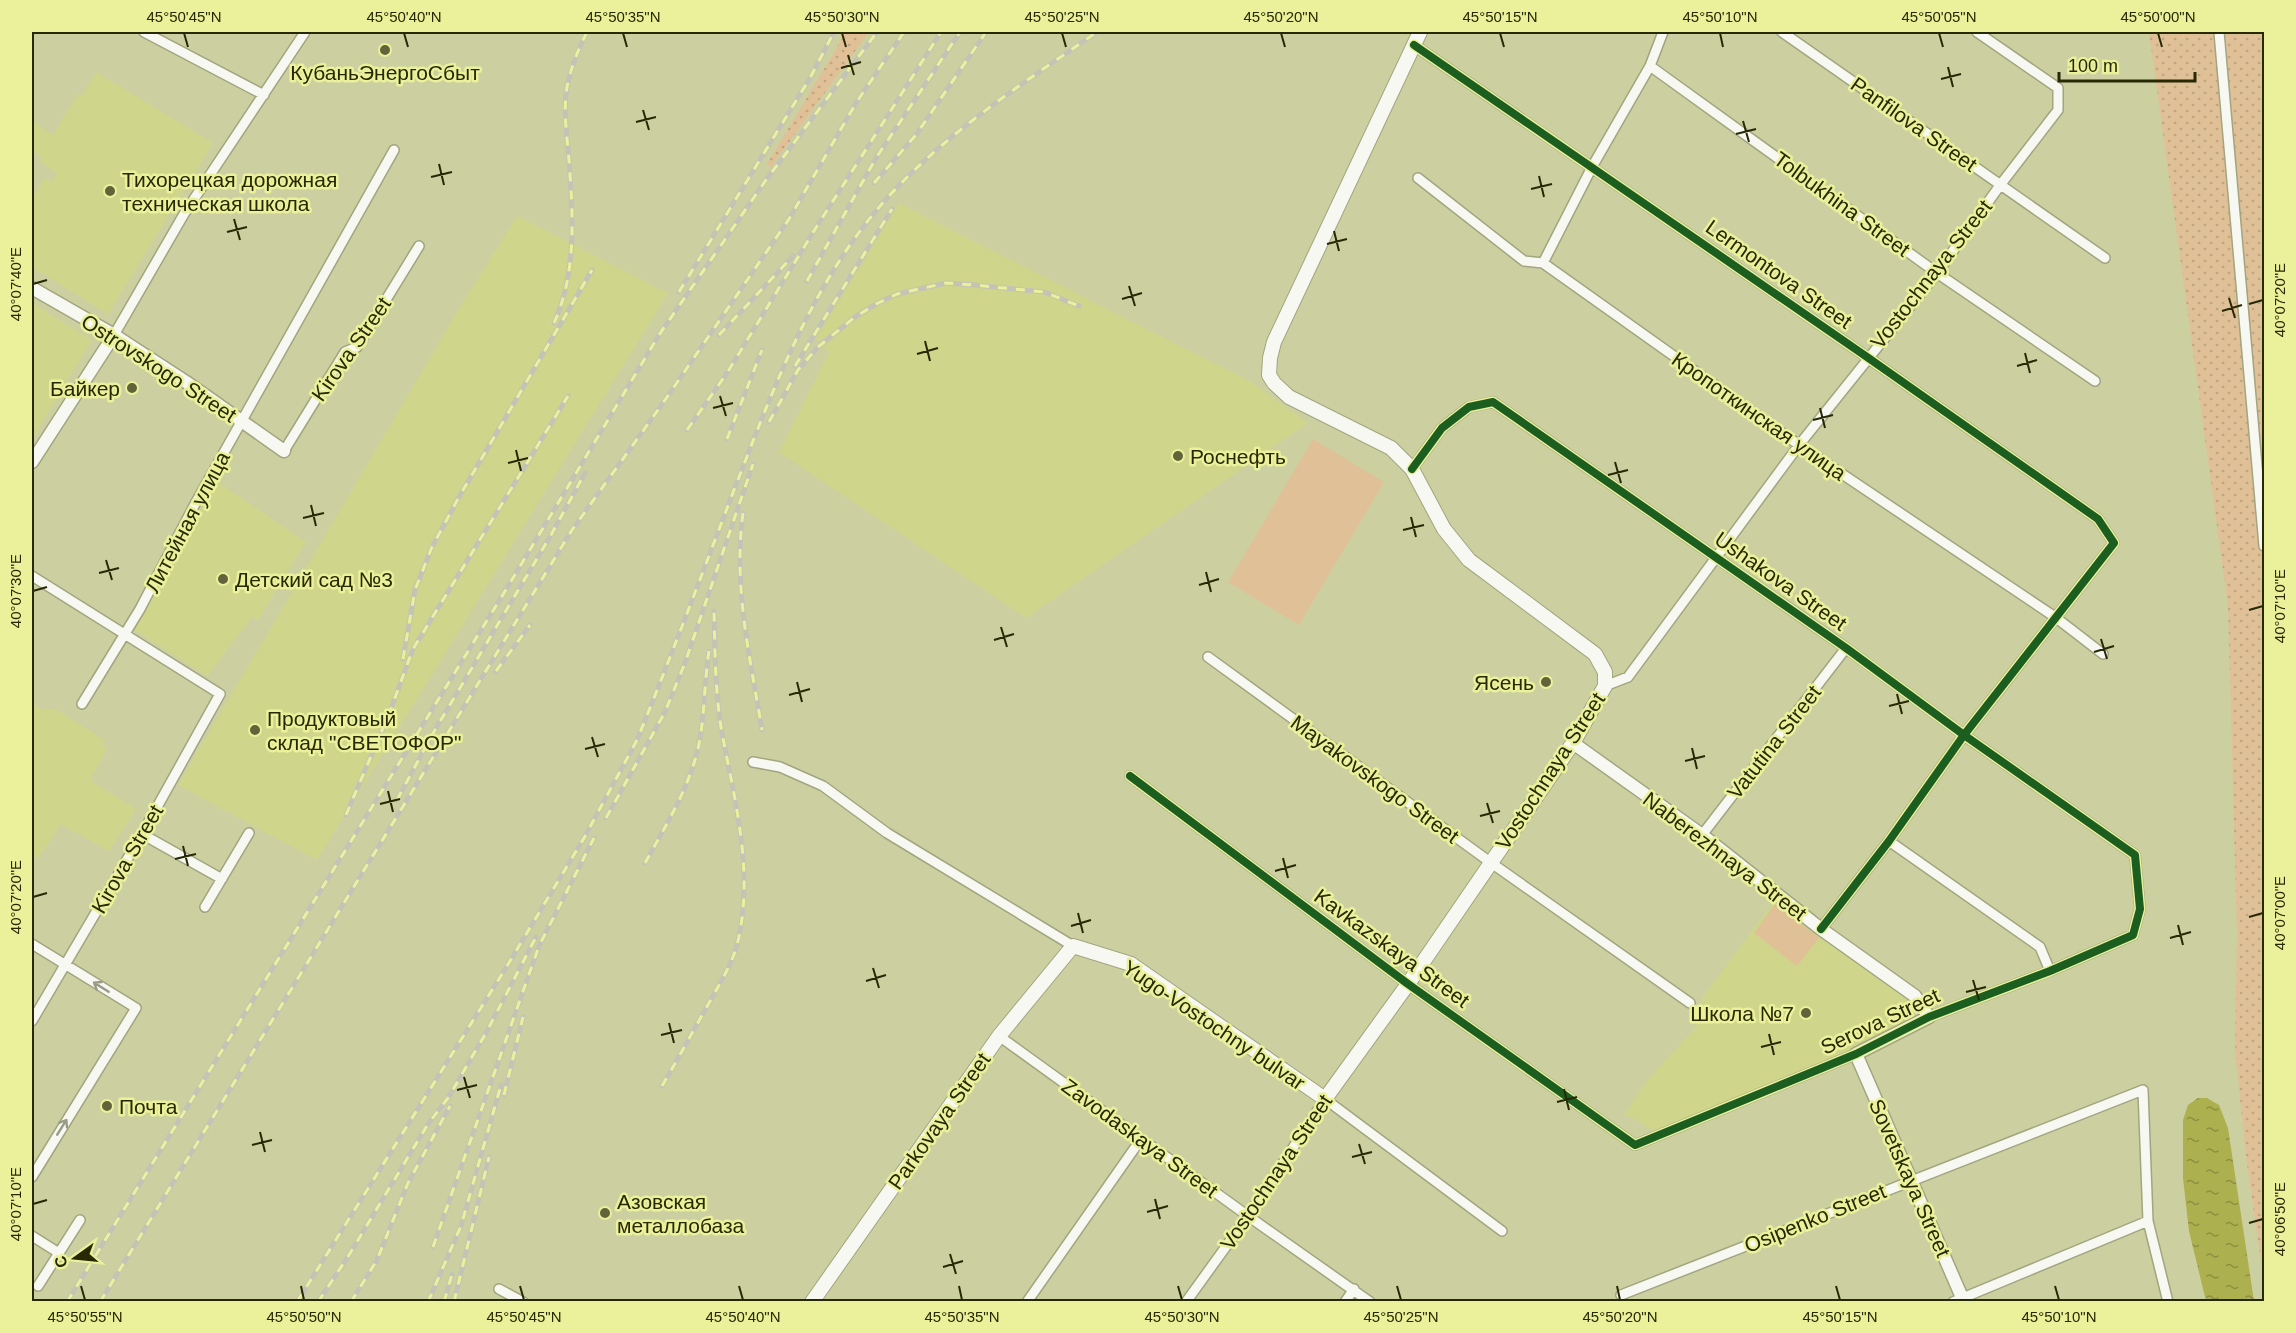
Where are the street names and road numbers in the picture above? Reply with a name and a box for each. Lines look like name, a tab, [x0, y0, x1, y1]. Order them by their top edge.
street label: Panfilova Street	[1847, 72, 1981, 176]
street label: Tolbukhina Street	[1770, 147, 1915, 261]
street label: Vostochnaya Street	[1866, 195, 1996, 353]
street label: Lermontova Street	[1702, 215, 1856, 333]
street label: Kirova Street	[307, 293, 395, 405]
street label: Ostrovskogo Street	[77, 309, 241, 427]
street label: Кропоткинская улица	[1668, 347, 1851, 485]
street label: Литейная улица	[140, 447, 234, 596]
street label: Ushakova Street	[1711, 527, 1851, 635]
street label: Vatutina Street	[1723, 681, 1825, 803]
street label: Vostochnaya Street	[1491, 688, 1609, 854]
street label: Mayakovskogo Street	[1287, 710, 1464, 848]
street label: Naberezhnaya Street	[1639, 787, 1811, 925]
street label: Kirova Street	[87, 801, 167, 917]
street label: Kavkazskaya Street	[1310, 884, 1474, 1012]
street label: Yugo-Vostochny bulvar	[1119, 955, 1309, 1095]
street label: Serova Street	[1817, 983, 1943, 1059]
street label: Parkovaya Street	[883, 1048, 995, 1194]
street label: Zavodaskaya Street	[1058, 1074, 1222, 1202]
street label: Vostochnaya Street	[1216, 1090, 1337, 1254]
street label: Sovetskaya Street	[1865, 1095, 1955, 1261]
street label: Osipenko Street	[1741, 1179, 1889, 1257]

